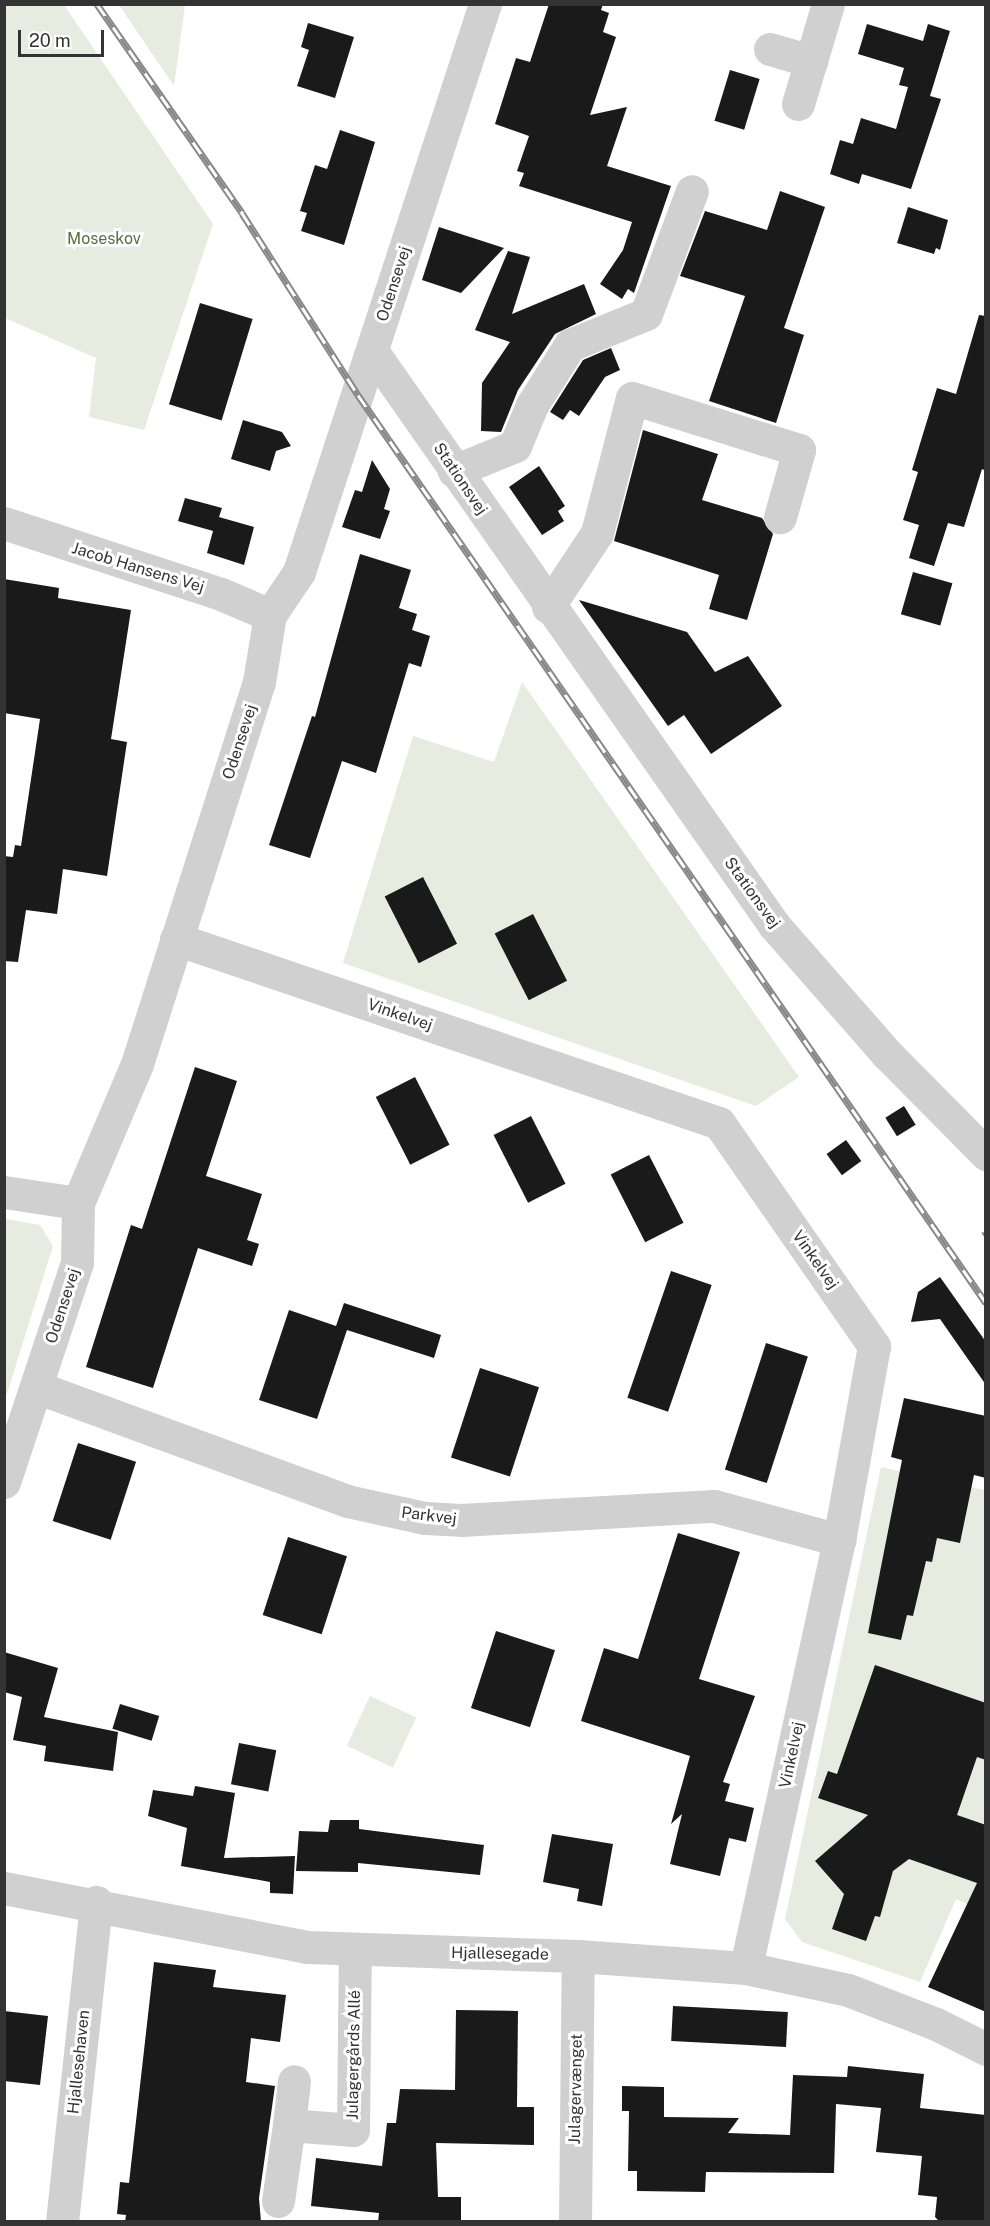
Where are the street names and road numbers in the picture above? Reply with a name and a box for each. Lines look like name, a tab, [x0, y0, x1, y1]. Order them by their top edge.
street label: Odensevej	[373, 244, 415, 324]
street label: Stationsvej	[429, 439, 491, 519]
street label: Jacob Hansens Vej	[69, 539, 207, 597]
street label: Odensevej	[219, 702, 261, 782]
street label: Stationsvej	[720, 854, 784, 932]
street label: Vinkelvej	[365, 995, 435, 1035]
street label: Vinkelvej	[788, 1227, 842, 1293]
street label: Odensevej	[42, 1266, 84, 1346]
street label: Parkvej	[400, 1503, 458, 1529]
street label: Vinkelvej	[776, 1720, 808, 1790]
street label: Hjallesegade	[451, 1944, 549, 1964]
street label: Julagergårds Allé	[343, 1990, 365, 2120]
street label: Hjallesehaven	[64, 2009, 94, 2115]
street label: Julagervænget	[565, 2033, 587, 2145]

